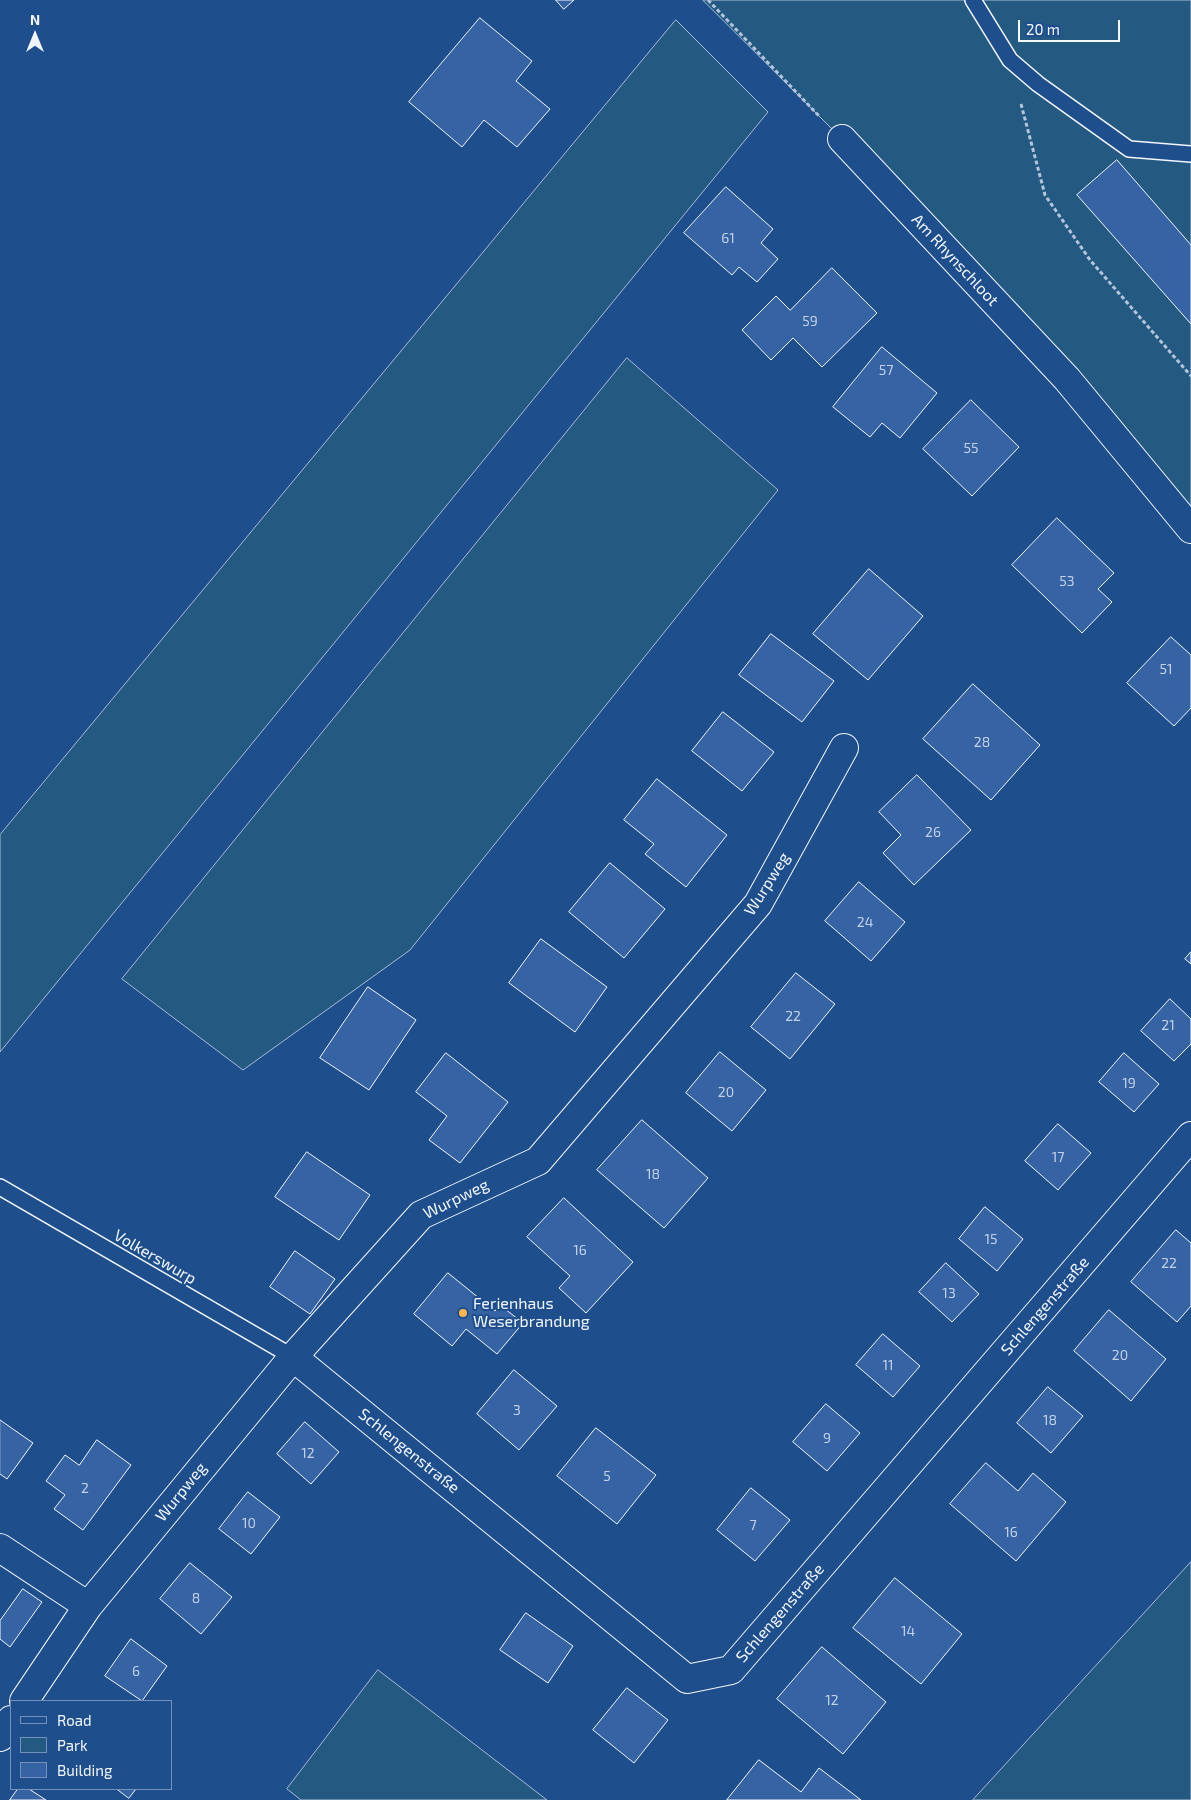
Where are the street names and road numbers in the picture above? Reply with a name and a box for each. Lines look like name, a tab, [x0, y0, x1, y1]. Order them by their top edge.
street label: Am Rhynschloot	[907, 210, 1003, 310]
street label: Wurpweg	[740, 849, 794, 919]
street label: Wurpweg	[420, 1175, 492, 1223]
street label: Volkerswurp	[110, 1226, 200, 1288]
street label: Schlengenstraße	[997, 1253, 1093, 1359]
street label: Schlengenstraße	[355, 1404, 463, 1498]
street label: Wurpweg	[151, 1459, 211, 1525]
street label: Schlengenstraße	[732, 1560, 828, 1666]

